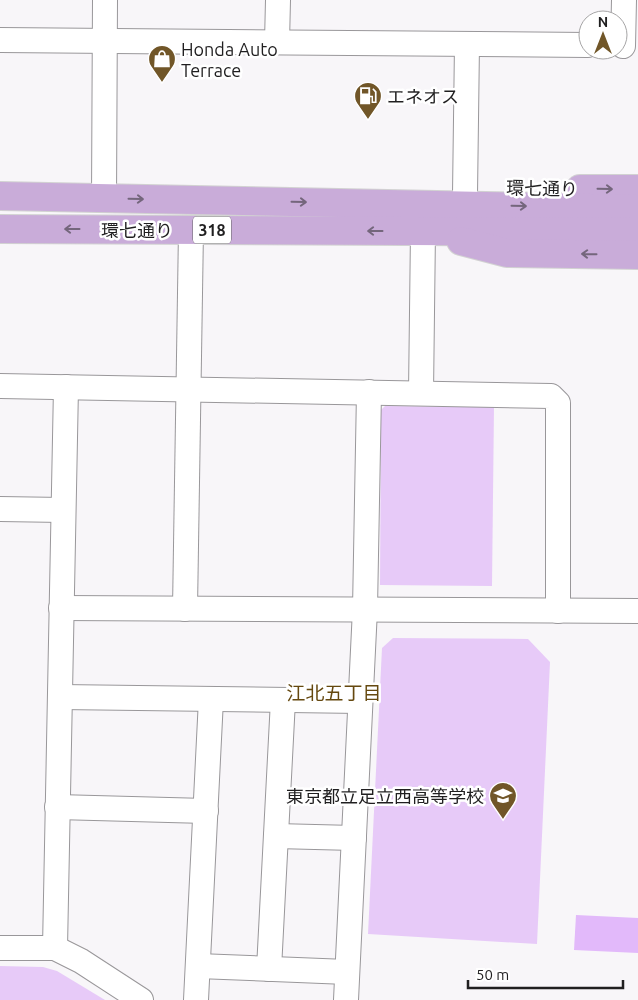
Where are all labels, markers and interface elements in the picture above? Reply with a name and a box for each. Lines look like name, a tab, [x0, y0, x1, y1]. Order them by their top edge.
north arrow	[578, 10, 628, 60]
text: N	[598, 14, 608, 30]
place label: Honda Auto Terrace	[181, 39, 278, 80]
shop icon: Honda Auto Terrace	[147, 44, 177, 83]
fuel station icon: エネオス	[353, 81, 383, 120]
place label: エネオス	[387, 86, 459, 106]
street label: 環七通り	[506, 177, 578, 199]
one-way arrow	[596, 184, 613, 194]
one-way arrow	[128, 194, 144, 204]
one-way arrow	[290, 197, 306, 207]
one-way arrow	[510, 201, 527, 211]
road number: 318	[193, 216, 231, 244]
street label: 環七通り	[101, 220, 173, 240]
one-way arrow	[64, 224, 80, 234]
one-way arrow	[367, 226, 383, 236]
one-way arrow	[582, 249, 598, 259]
district label: 江北五丁目	[286, 682, 382, 704]
school or university icon: 東京都立足立西高等学校	[488, 781, 518, 820]
place label: 東京都立足立西高等学校	[286, 786, 484, 806]
scale bar	[468, 958, 623, 990]
text: 50 m	[476, 966, 509, 983]

